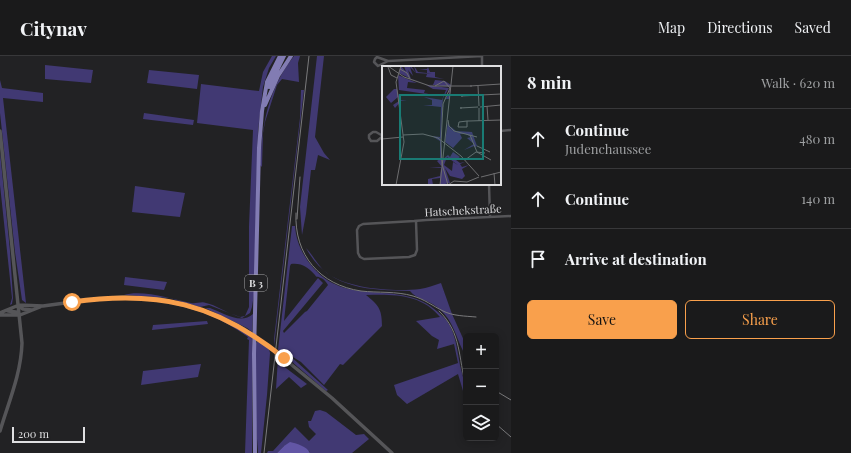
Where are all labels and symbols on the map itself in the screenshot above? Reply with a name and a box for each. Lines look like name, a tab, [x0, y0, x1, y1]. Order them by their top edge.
inset map	[382, 66, 501, 185]
street label: Hatschekstraße	[424, 200, 502, 220]
road number: B 3	[245, 275, 267, 291]
route start	[63, 293, 81, 311]
route end	[275, 349, 293, 367]
scale bar	[12, 425, 85, 444]

